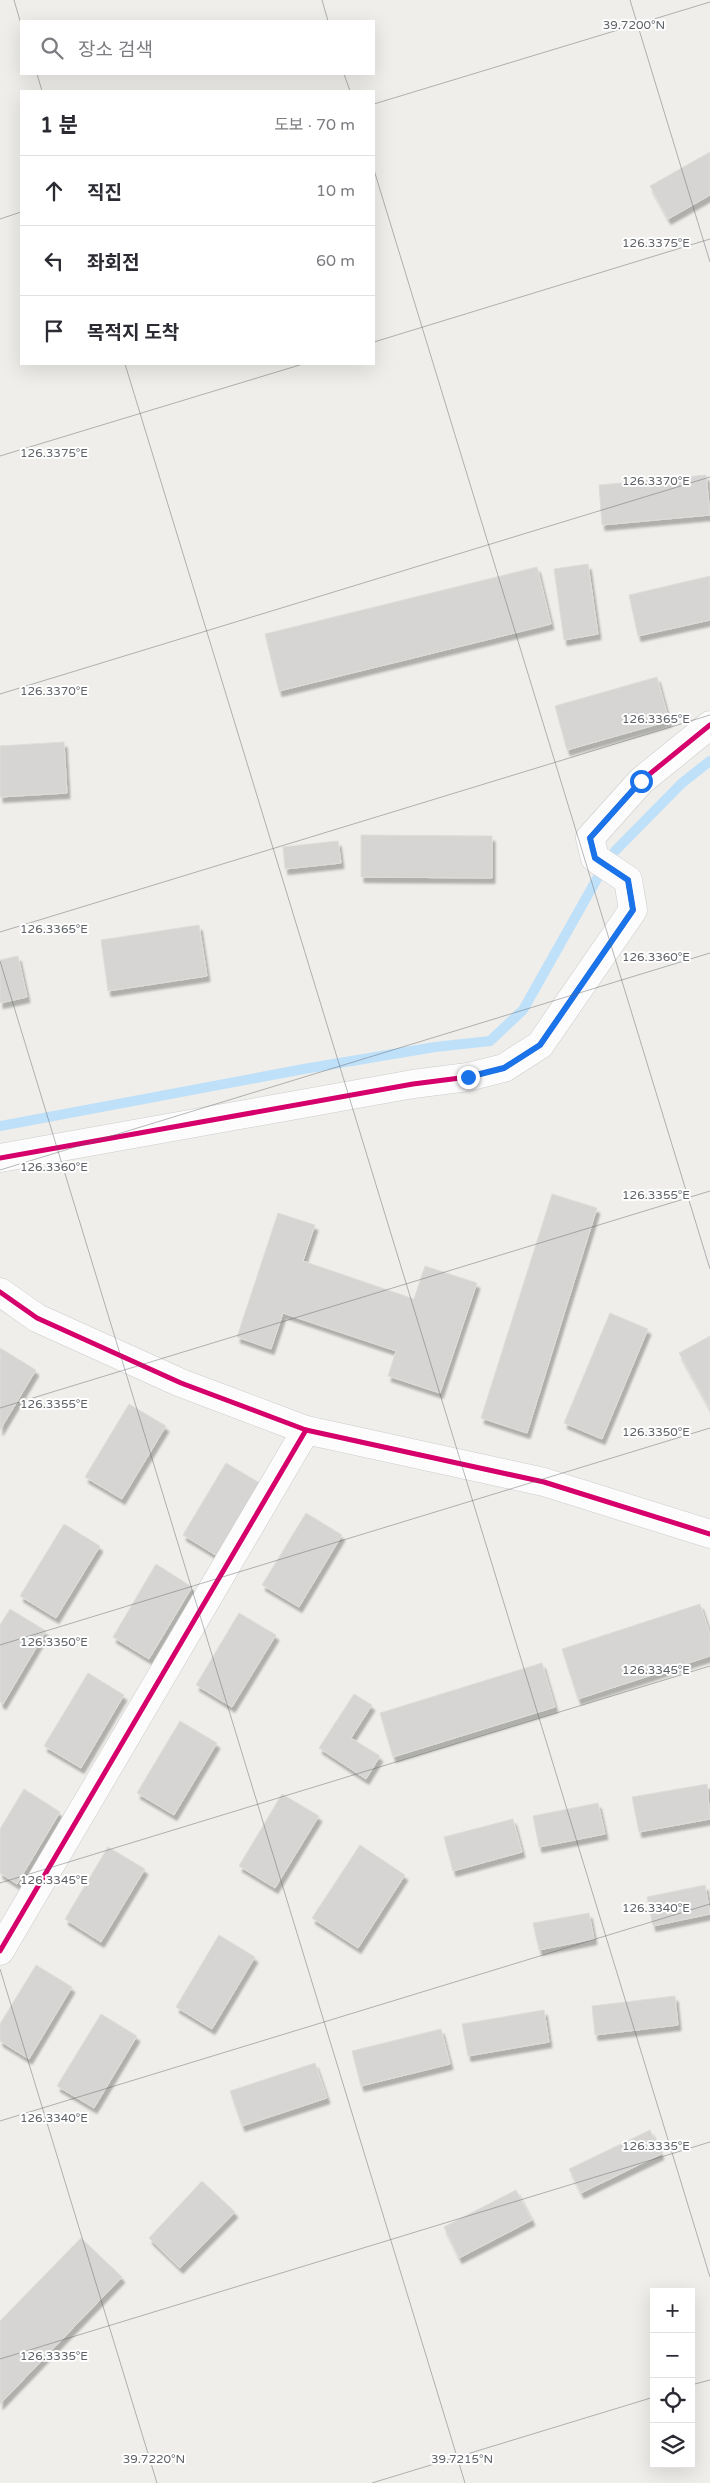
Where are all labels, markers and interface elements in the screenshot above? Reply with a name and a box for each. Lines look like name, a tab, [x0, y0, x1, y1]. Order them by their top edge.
text: 39.7200°N	[603, 18, 665, 32]
search box	[20, 20, 375, 75]
icon: search	[38, 34, 66, 62]
text: 장소 검색	[78, 39, 153, 61]
text: 1 분	[40, 113, 78, 138]
text: 도보 · 70 m	[274, 115, 355, 135]
icon: ahead	[40, 177, 68, 205]
text: 10 m	[316, 181, 355, 201]
text: 직진	[87, 182, 122, 204]
text: 126.3375°E	[622, 236, 690, 250]
icon: left	[40, 247, 68, 275]
text: 60 m	[316, 251, 355, 271]
text: 좌회전	[87, 252, 139, 274]
icon: arrive	[40, 317, 68, 345]
text: 목적지 도착	[87, 322, 179, 344]
text: 126.3375°E	[20, 446, 88, 460]
text: 126.3370°E	[622, 474, 690, 488]
text: 126.3370°E	[20, 684, 88, 698]
text: 126.3365°E	[622, 712, 690, 726]
route start	[630, 770, 653, 793]
text: 126.3365°E	[20, 922, 88, 936]
text: 126.3360°E	[622, 950, 690, 964]
route end	[457, 1066, 480, 1089]
text: 126.3360°E	[20, 1160, 88, 1174]
text: 126.3355°E	[622, 1188, 690, 1202]
text: 126.3355°E	[20, 1397, 88, 1411]
text: 126.3350°E	[622, 1425, 690, 1439]
text: 126.3350°E	[20, 1635, 88, 1649]
text: 126.3345°E	[622, 1663, 690, 1677]
text: 126.3345°E	[20, 1873, 88, 1887]
text: 126.3340°E	[622, 1901, 690, 1915]
text: 126.3340°E	[20, 2111, 88, 2125]
text: 126.3335°E	[622, 2139, 690, 2153]
map controls	[650, 2288, 695, 2468]
button: +	[650, 2288, 695, 2333]
button: −	[650, 2333, 695, 2378]
text: 126.3335°E	[20, 2349, 88, 2363]
button: locate	[650, 2378, 695, 2423]
button: layers	[650, 2423, 695, 2468]
text: 39.7220°N	[123, 2452, 185, 2466]
text: 39.7215°N	[431, 2452, 493, 2466]

